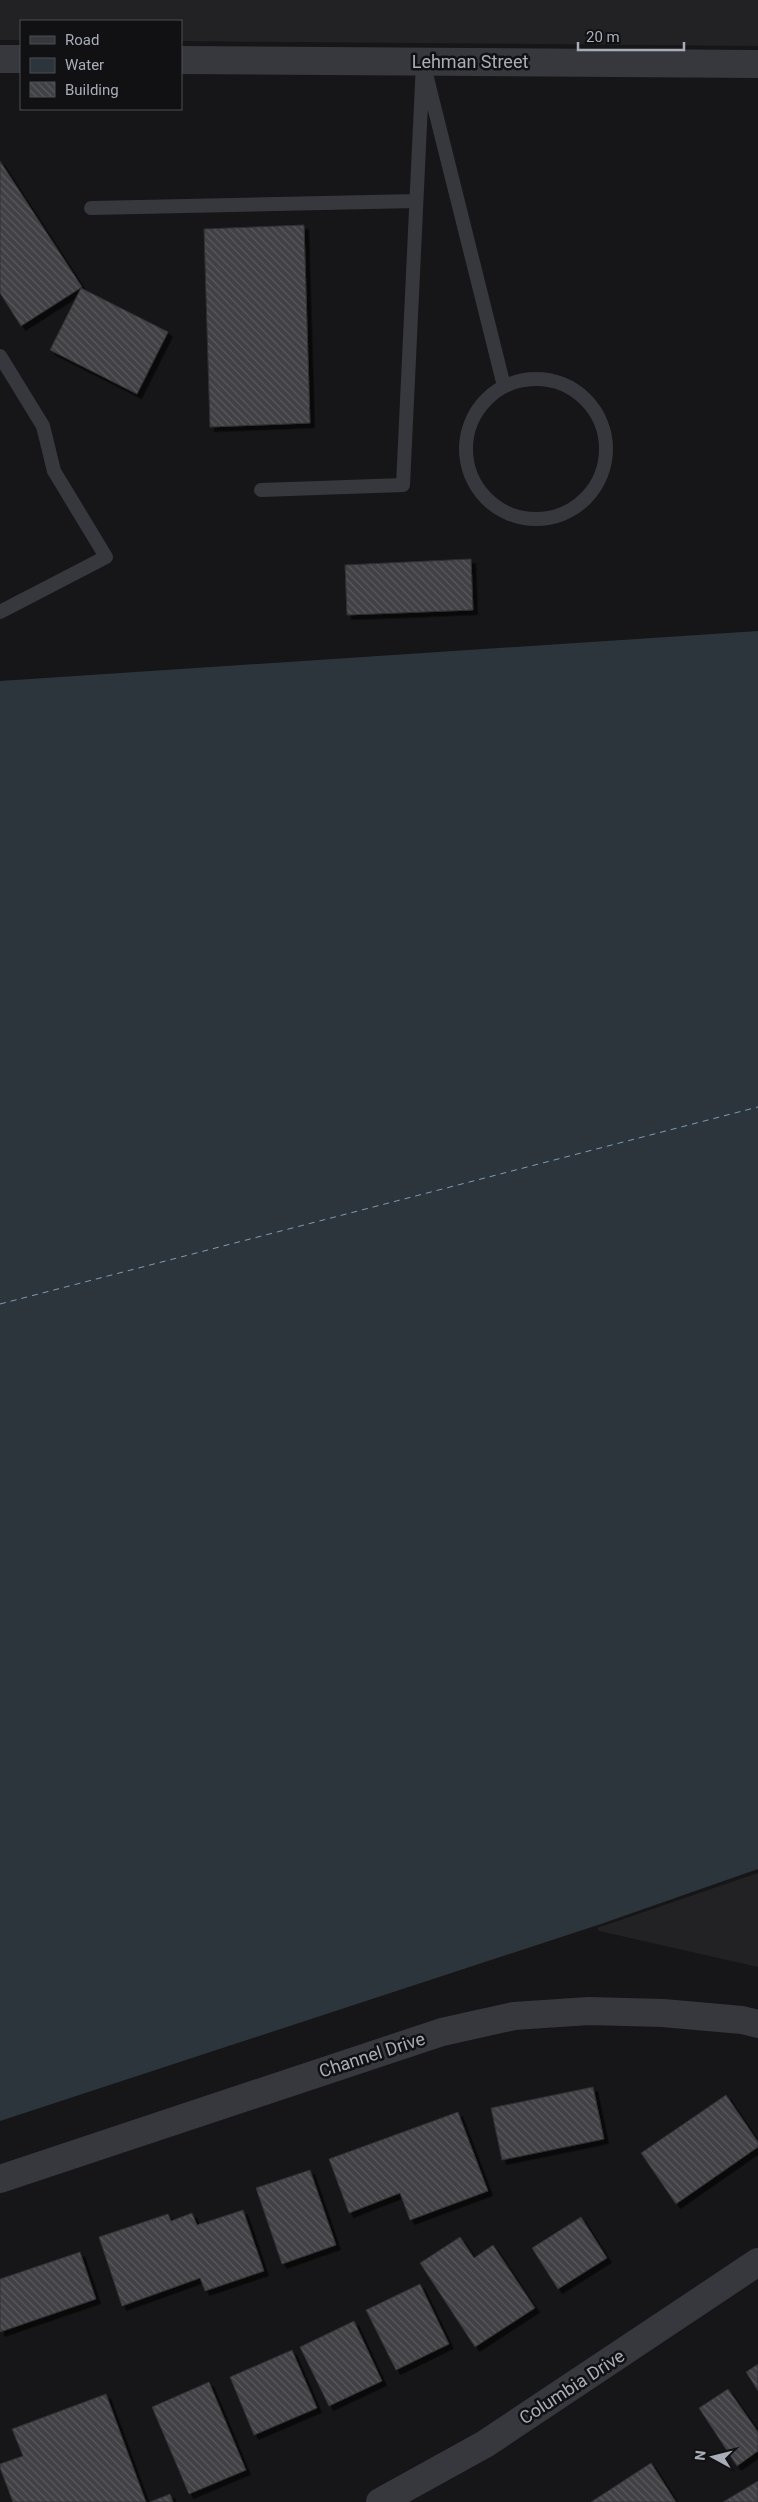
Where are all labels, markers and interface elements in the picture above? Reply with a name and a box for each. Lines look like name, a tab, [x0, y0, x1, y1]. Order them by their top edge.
legend	[20, 20, 182, 110]
scale bar	[578, 20, 684, 52]
text: 20 m	[586, 28, 620, 46]
text: Road	[65, 31, 99, 49]
street label: Lehman Street	[412, 51, 528, 72]
text: Water	[65, 56, 104, 74]
text: Building	[65, 81, 119, 99]
street label: Channel Drive	[316, 2028, 427, 2082]
street label: Columbia Drive	[515, 2345, 628, 2428]
north arrow	[688, 2432, 738, 2482]
text: N	[692, 2450, 709, 2461]

